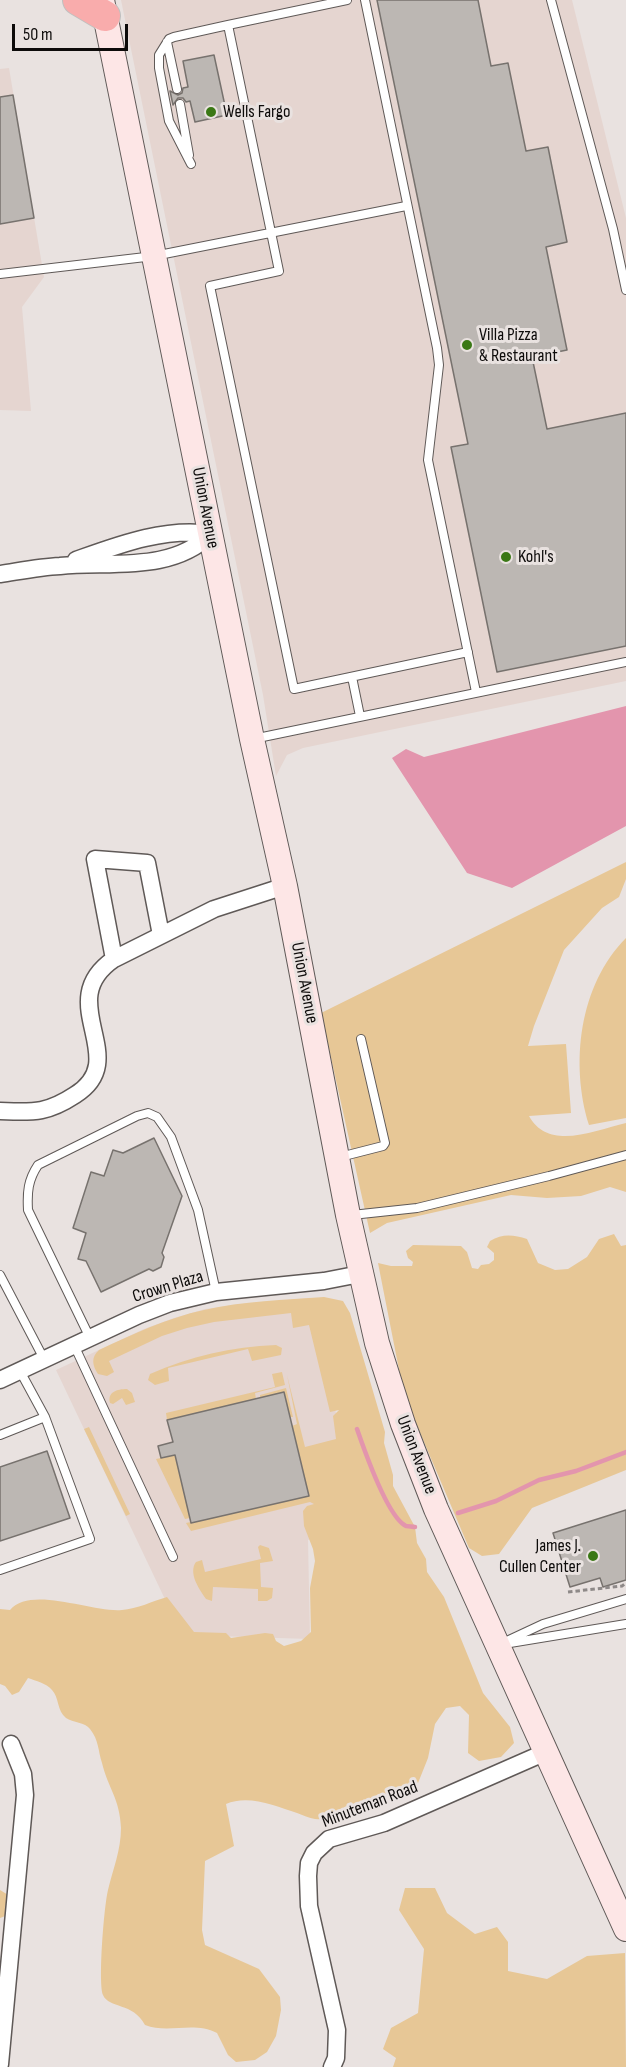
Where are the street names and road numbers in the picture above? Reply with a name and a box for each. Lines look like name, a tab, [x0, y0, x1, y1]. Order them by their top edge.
street label: Union Avenue	[187, 466, 223, 550]
street label: Union Avenue	[286, 941, 322, 1025]
street label: Crown Plaza	[130, 1266, 206, 1308]
street label: Union Avenue	[391, 1413, 441, 1497]
street label: Minuteman Road	[319, 1777, 421, 1833]

